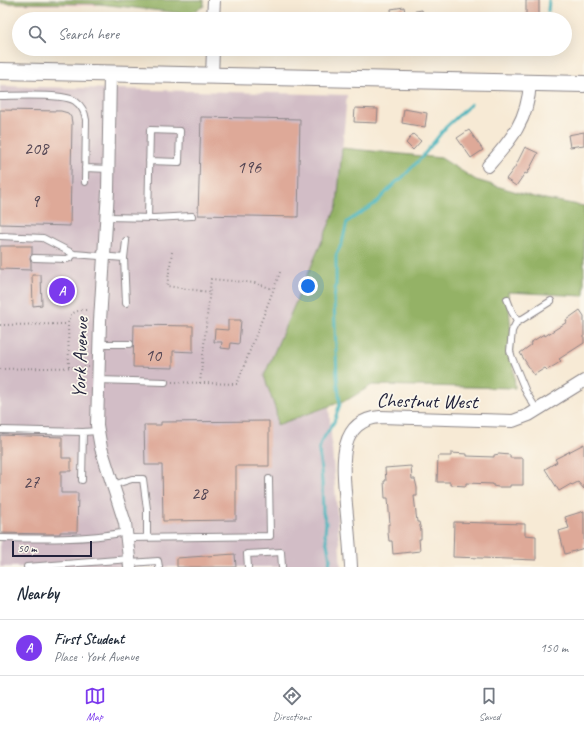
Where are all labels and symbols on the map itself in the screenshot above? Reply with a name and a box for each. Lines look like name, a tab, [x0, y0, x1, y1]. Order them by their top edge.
house number: 208	[24, 137, 50, 159]
house number: 196	[237, 156, 262, 178]
house number: 9	[31, 190, 41, 212]
pin: A	[49, 276, 75, 306]
your location	[298, 276, 318, 296]
street label: York Avenue	[66, 315, 94, 399]
house number: 10	[145, 344, 163, 366]
street label: Chestnut West	[376, 388, 480, 414]
house number: 27	[23, 471, 40, 493]
house number: 28	[191, 482, 209, 504]
scale bar	[12, 539, 92, 558]

